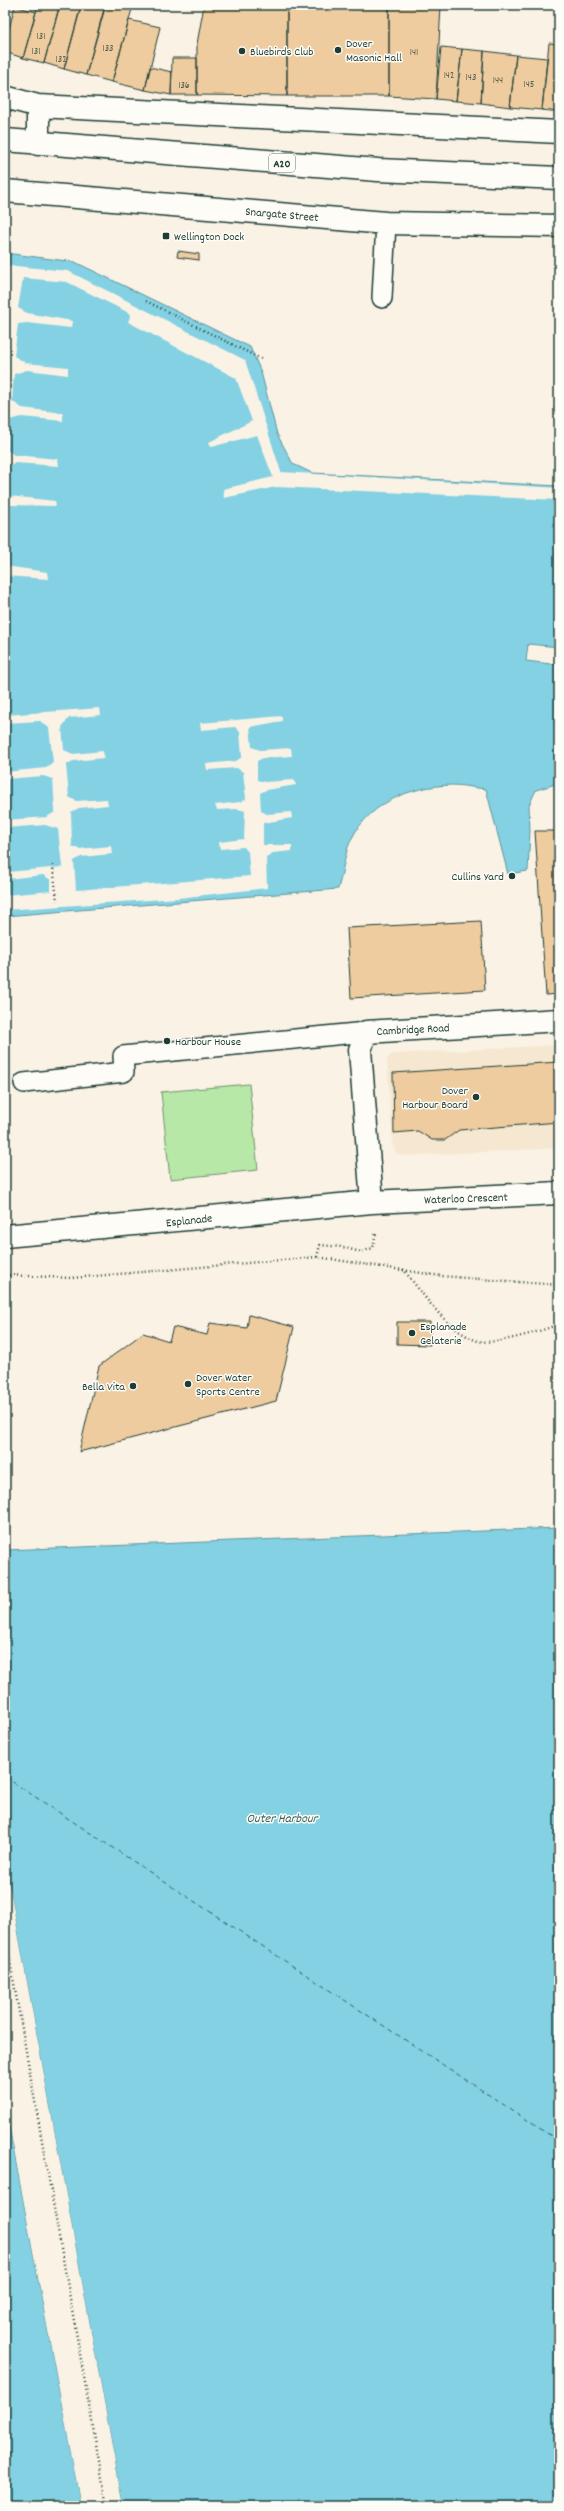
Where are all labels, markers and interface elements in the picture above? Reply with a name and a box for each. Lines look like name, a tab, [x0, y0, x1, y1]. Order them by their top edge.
house number: 131	[37, 30, 45, 44]
place label: Dover Masonic Hall	[346, 36, 402, 67]
house number: 133	[102, 42, 114, 56]
place label: Bluebirds Club	[250, 44, 313, 61]
house number: 131	[32, 45, 40, 59]
marker: Dover Masonic Hall	[333, 45, 343, 55]
marker: Bluebirds Club	[237, 46, 247, 56]
house number: 141	[410, 46, 418, 60]
house number: 132	[56, 53, 67, 67]
house number: 142	[444, 69, 454, 83]
house number: 143	[466, 71, 476, 85]
house number: 144	[493, 74, 503, 88]
house number: 145	[524, 78, 535, 92]
house number: 136	[178, 79, 190, 93]
road number: A20	[269, 154, 295, 172]
street label: Snargate Street	[245, 204, 320, 227]
place label: Wellington Dock	[174, 229, 244, 246]
marker: Wellington Dock	[161, 231, 171, 241]
place label: Cullins Yard	[452, 869, 504, 886]
marker: Cullins Yard	[507, 871, 517, 881]
street label: Cambridge Road	[376, 1020, 450, 1041]
place label: Harbour House	[175, 1034, 241, 1051]
marker: Harbour House	[162, 1036, 172, 1046]
place label: Dover Harbour Board	[402, 1083, 469, 1114]
marker: Dover Harbour Board	[471, 1092, 481, 1102]
street label: Waterloo Crescent	[424, 1190, 509, 1209]
street label: Esplanade	[165, 1211, 213, 1232]
place label: Esplanade Gelaterie	[420, 1319, 467, 1350]
marker: Esplanade Gelaterie	[407, 1328, 417, 1338]
place label: Dover Water Sports Centre	[196, 1370, 260, 1401]
place label: Bella Vita	[82, 1379, 125, 1396]
marker: Dover Water Sports Centre	[183, 1379, 193, 1389]
marker: Bella Vita	[128, 1381, 138, 1391]
water label: Outer Harbour	[247, 1810, 320, 1829]

